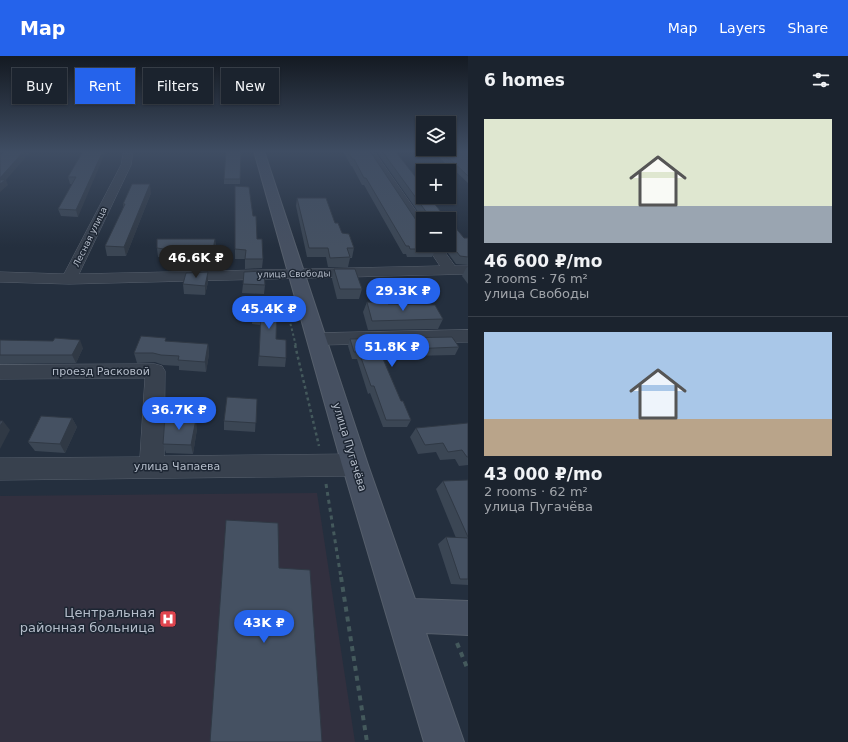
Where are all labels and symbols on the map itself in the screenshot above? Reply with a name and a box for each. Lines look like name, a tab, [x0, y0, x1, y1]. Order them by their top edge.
street label: Лесная улица	[71, 205, 109, 269]
pin: 46.6K ₽	[159, 245, 233, 279]
street label: улица Свободы	[257, 268, 331, 280]
pin: 29.3K ₽	[366, 278, 440, 312]
pin: 45.4K ₽	[232, 296, 306, 330]
pin: 51.8K ₽	[355, 334, 429, 368]
street label: проезд Расковой	[52, 365, 150, 378]
pin: 36.7K ₽	[142, 397, 216, 431]
street label: улица Пугачёва	[330, 401, 369, 493]
street label: улица Чапаева	[134, 460, 220, 473]
place label: Центральная районная больница	[20, 605, 155, 635]
hospital icon: Центральная районная больница	[158, 609, 178, 629]
pin: 43K ₽	[236, 610, 292, 644]

